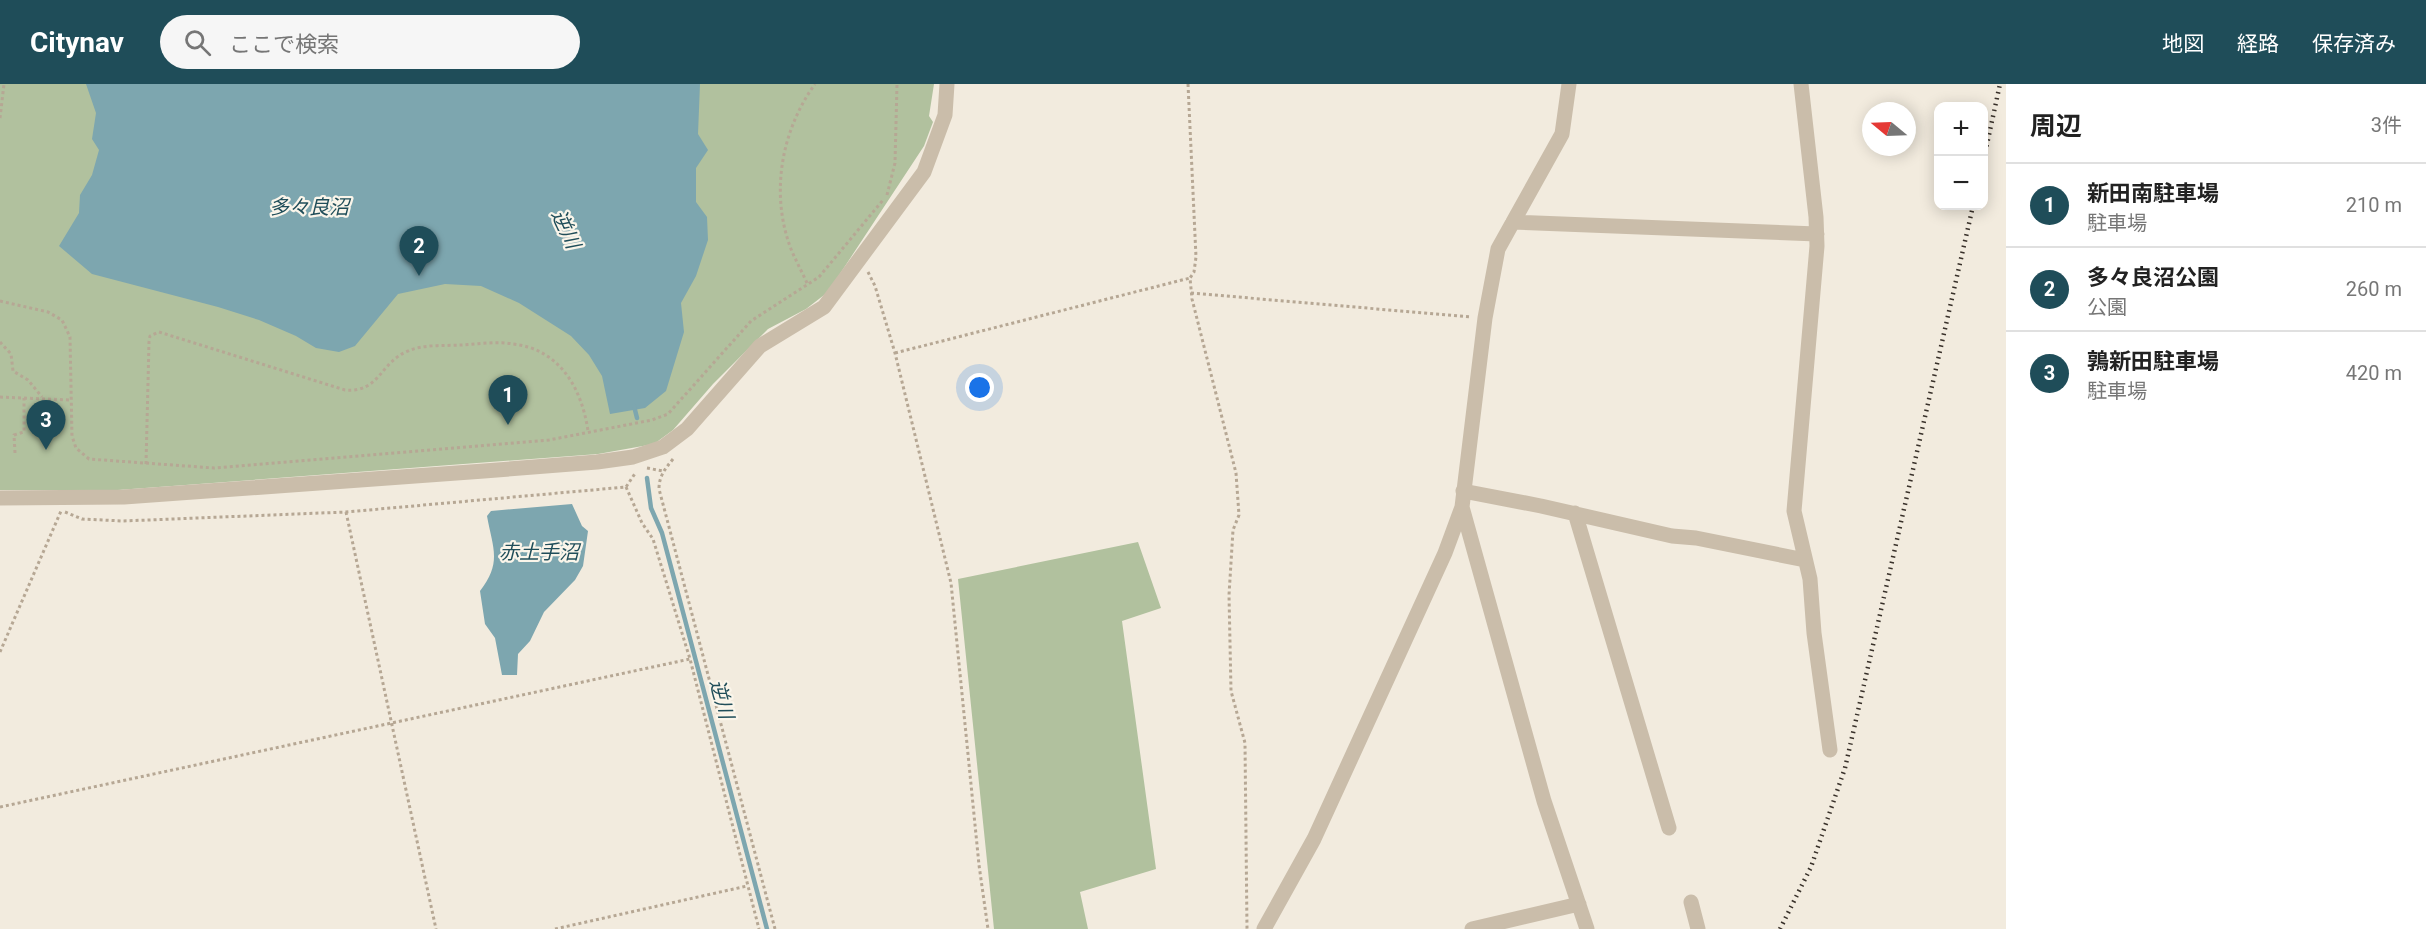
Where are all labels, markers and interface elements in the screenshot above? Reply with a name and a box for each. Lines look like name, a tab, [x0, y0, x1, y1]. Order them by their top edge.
search box	[160, 15, 580, 69]
text: Citynav	[30, 26, 124, 59]
icon: search	[181, 26, 214, 59]
text: ここで検索	[229, 32, 339, 57]
text: 地図	[2162, 32, 2204, 56]
text: 経路	[2237, 32, 2279, 56]
text: 保存済み	[2312, 32, 2396, 56]
north arrow	[1862, 102, 1916, 156]
map controls	[1934, 102, 1988, 210]
button: +	[1934, 102, 1988, 156]
text: 周辺	[2030, 111, 2082, 141]
text: 3件	[2371, 113, 2402, 137]
button: −	[1934, 156, 1988, 210]
text: 新田南駐車場	[2087, 181, 2219, 206]
text: 1	[2044, 193, 2055, 217]
text: 210 m	[2346, 193, 2402, 217]
water label: 多々良沼	[269, 195, 352, 219]
water label: 逆川	[547, 206, 586, 254]
text: 駐車場	[2087, 211, 2147, 235]
pin: 2	[400, 226, 438, 276]
text: 多々良沼公園	[2087, 265, 2219, 290]
text: 2	[2044, 277, 2055, 301]
text: 260 m	[2346, 277, 2402, 301]
text: 公園	[2087, 295, 2127, 319]
text: 鶉新田駐車場	[2087, 349, 2219, 374]
text: 3	[2044, 361, 2055, 385]
text: 420 m	[2346, 361, 2402, 385]
your location	[965, 373, 994, 402]
pin: 1	[488, 376, 528, 425]
text: 駐車場	[2087, 379, 2147, 403]
pin: 3	[26, 400, 66, 450]
water label: 赤土手沼	[499, 540, 582, 564]
water label: 逆川	[705, 677, 739, 723]

